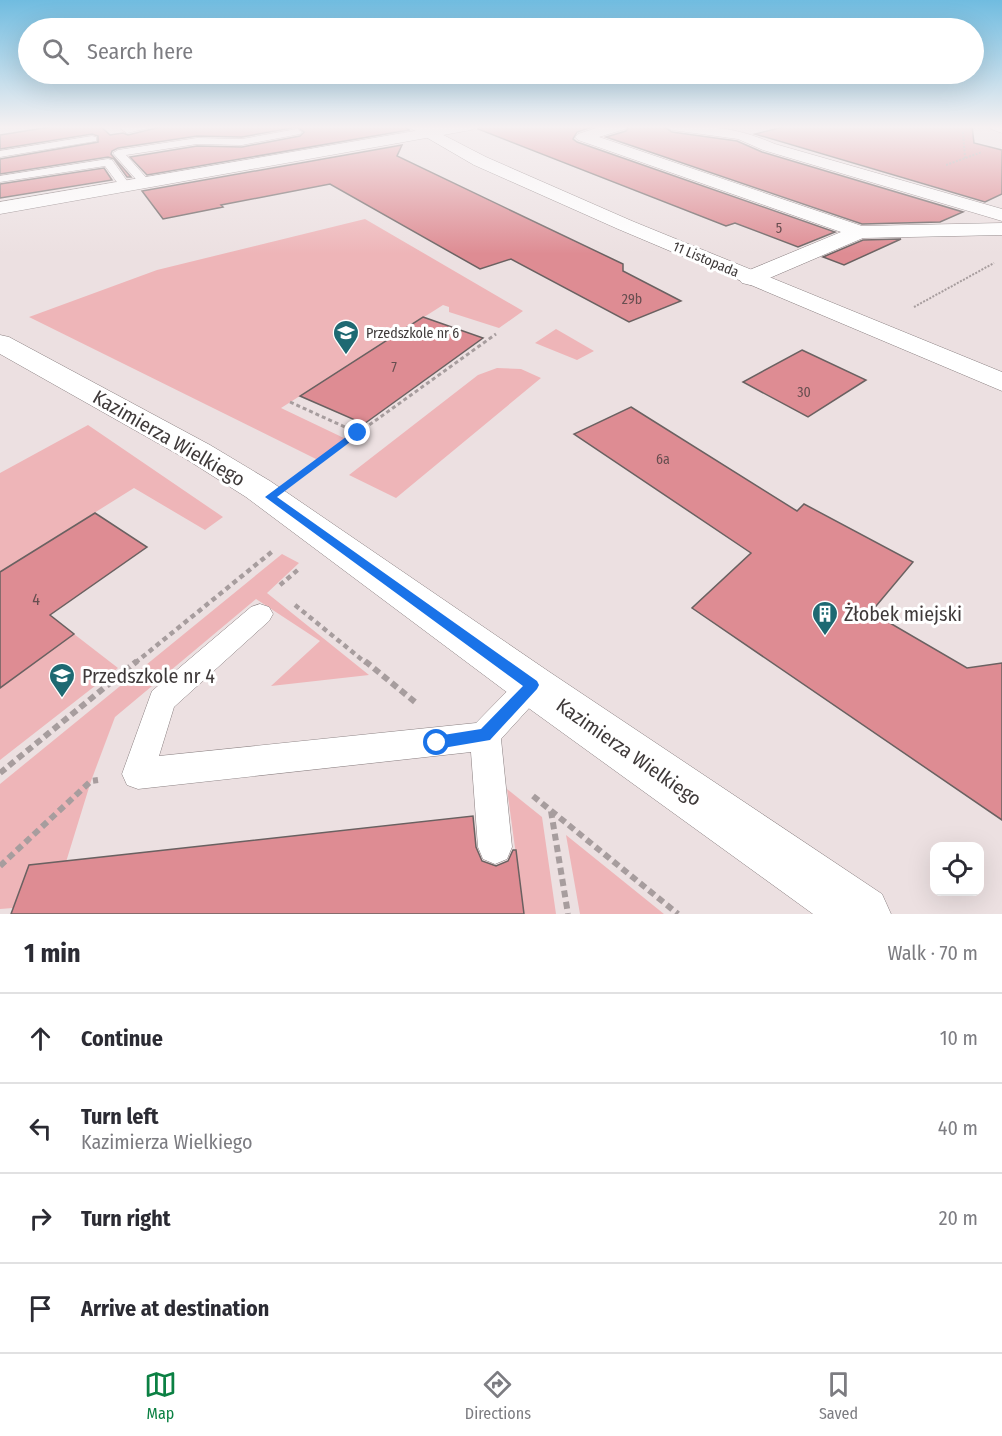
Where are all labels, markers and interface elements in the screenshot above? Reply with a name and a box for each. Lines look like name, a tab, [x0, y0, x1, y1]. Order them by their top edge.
search box	[18, 18, 984, 84]
icon: search	[39, 35, 72, 68]
text: Search here	[87, 38, 193, 65]
house number: 5	[776, 220, 782, 237]
street label: 11 Listopada	[670, 238, 741, 281]
house number: 29b	[622, 291, 642, 308]
school or university icon: Przedszkole nr 6	[331, 318, 361, 356]
place label: Przedszkole nr 6	[366, 325, 459, 342]
house number: 7	[391, 359, 397, 376]
house number: 30	[797, 384, 811, 401]
street label: Kazimierza Wielkiego	[89, 385, 249, 491]
route end	[344, 419, 370, 445]
house number: 6a	[656, 451, 670, 468]
house number: 4	[32, 590, 40, 609]
building icon: Żłobek miejski	[810, 599, 840, 637]
place label: Żłobek miejski	[844, 602, 962, 626]
school or university icon: Przedszkole nr 4	[47, 661, 77, 699]
place label: Przedszkole nr 4	[82, 664, 215, 688]
street label: Kazimierza Wielkiego	[552, 693, 706, 811]
route start	[423, 729, 449, 755]
map controls	[930, 842, 984, 896]
button: locate	[930, 842, 984, 896]
text: 1 min	[24, 938, 81, 969]
text: Walk · 70 m	[887, 941, 978, 965]
icon: ahead	[24, 1022, 57, 1055]
text: Continue	[81, 1025, 163, 1052]
text: 10 m	[940, 1026, 978, 1050]
text: Turn left	[81, 1103, 159, 1130]
icon: left	[24, 1112, 57, 1145]
text: 40 m	[938, 1116, 978, 1140]
text: Kazimierza Wielkiego	[81, 1130, 252, 1154]
icon: right	[24, 1202, 57, 1235]
text: Turn right	[81, 1205, 170, 1232]
text: 20 m	[939, 1206, 978, 1230]
icon: arrive	[24, 1292, 57, 1325]
text: Arrive at destination	[81, 1295, 269, 1322]
tab: Map	[144, 1368, 177, 1423]
tab: Directions	[465, 1368, 531, 1423]
tab: Saved	[819, 1368, 858, 1423]

